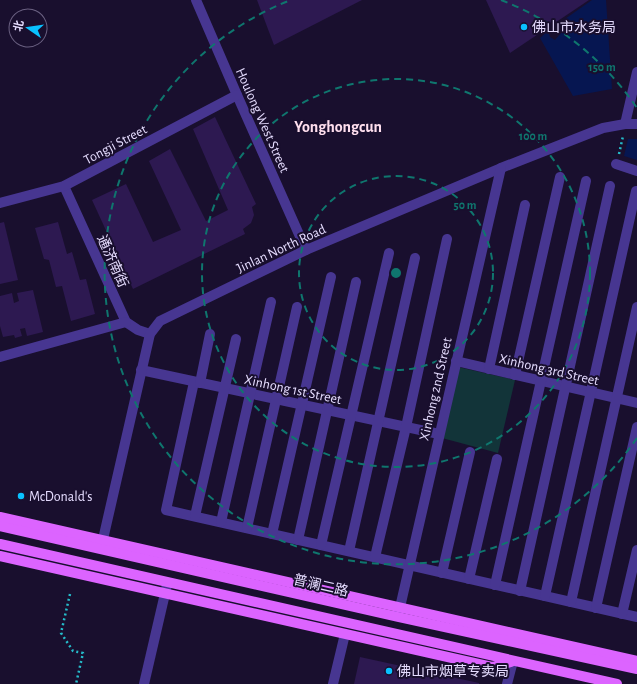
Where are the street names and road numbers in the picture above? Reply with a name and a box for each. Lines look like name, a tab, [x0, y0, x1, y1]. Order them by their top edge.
street label: Houlong West Street	[233, 66, 292, 175]
street label: Tongji Street	[82, 122, 150, 167]
street label: Jinlan North Road	[235, 222, 328, 276]
street label: 通济南街	[94, 233, 131, 290]
street label: Xinhong 2nd Street	[417, 336, 455, 442]
street label: Xinhong 3rd Street	[497, 352, 601, 388]
street label: Xinhong 1st Street	[243, 373, 343, 407]
street label: 普澜二路	[292, 572, 350, 599]

